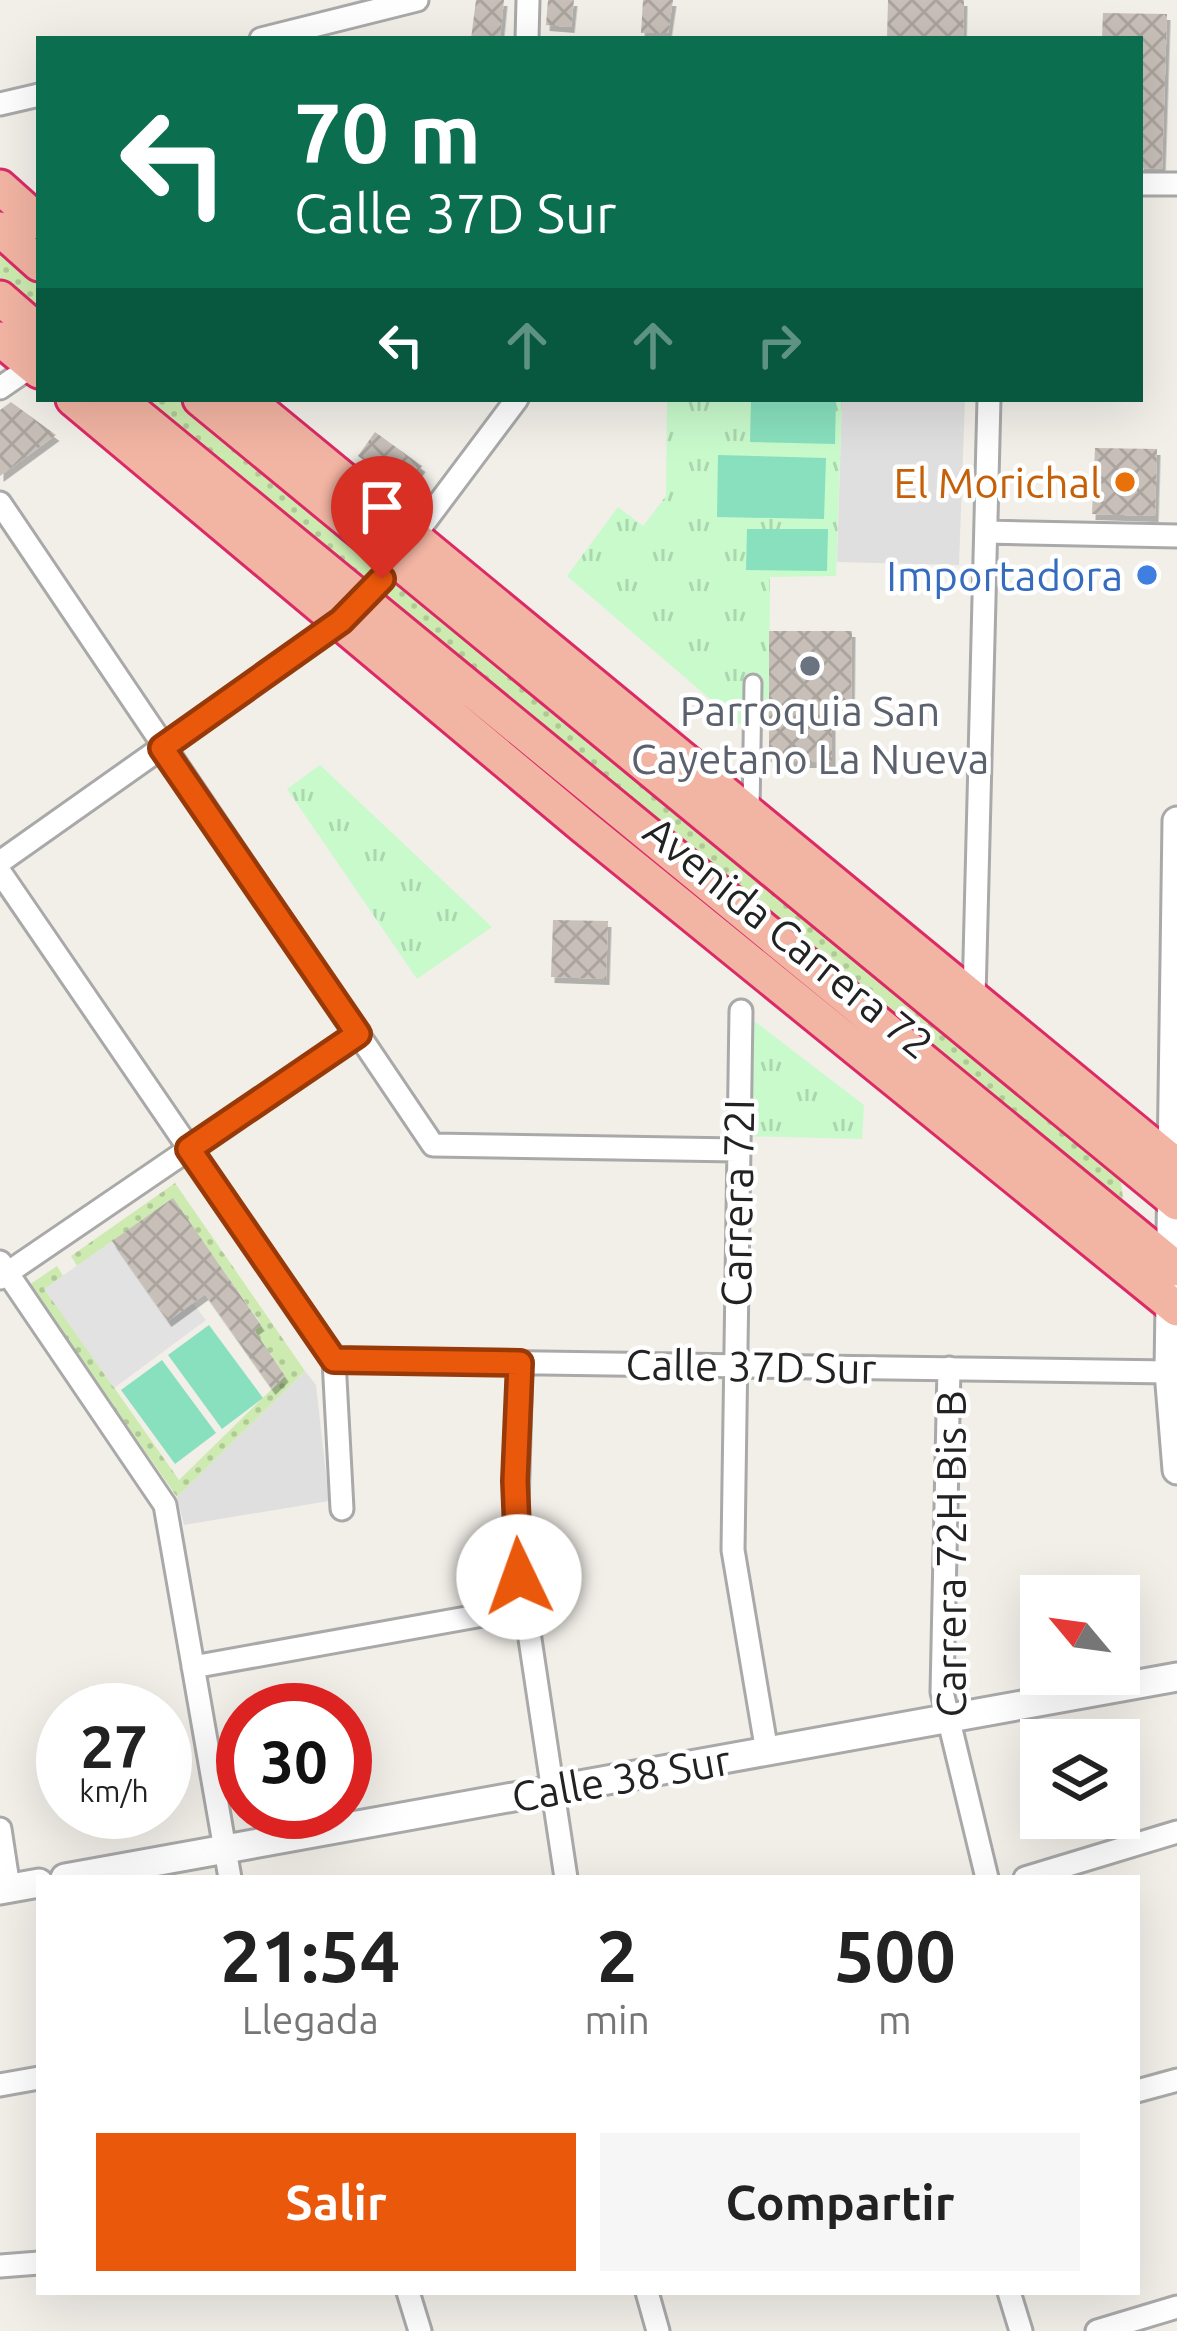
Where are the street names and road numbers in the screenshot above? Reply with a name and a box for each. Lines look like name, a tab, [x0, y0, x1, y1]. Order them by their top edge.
street label: Avenida Carrera 72	[635, 806, 943, 1068]
street label: Carrera 72I	[712, 1099, 762, 1307]
street label: Calle 37D Sur	[625, 1340, 877, 1392]
street label: Carrera 72H Bis B	[927, 1390, 974, 1718]
street label: Calle 38 Sur	[508, 1736, 734, 1820]

